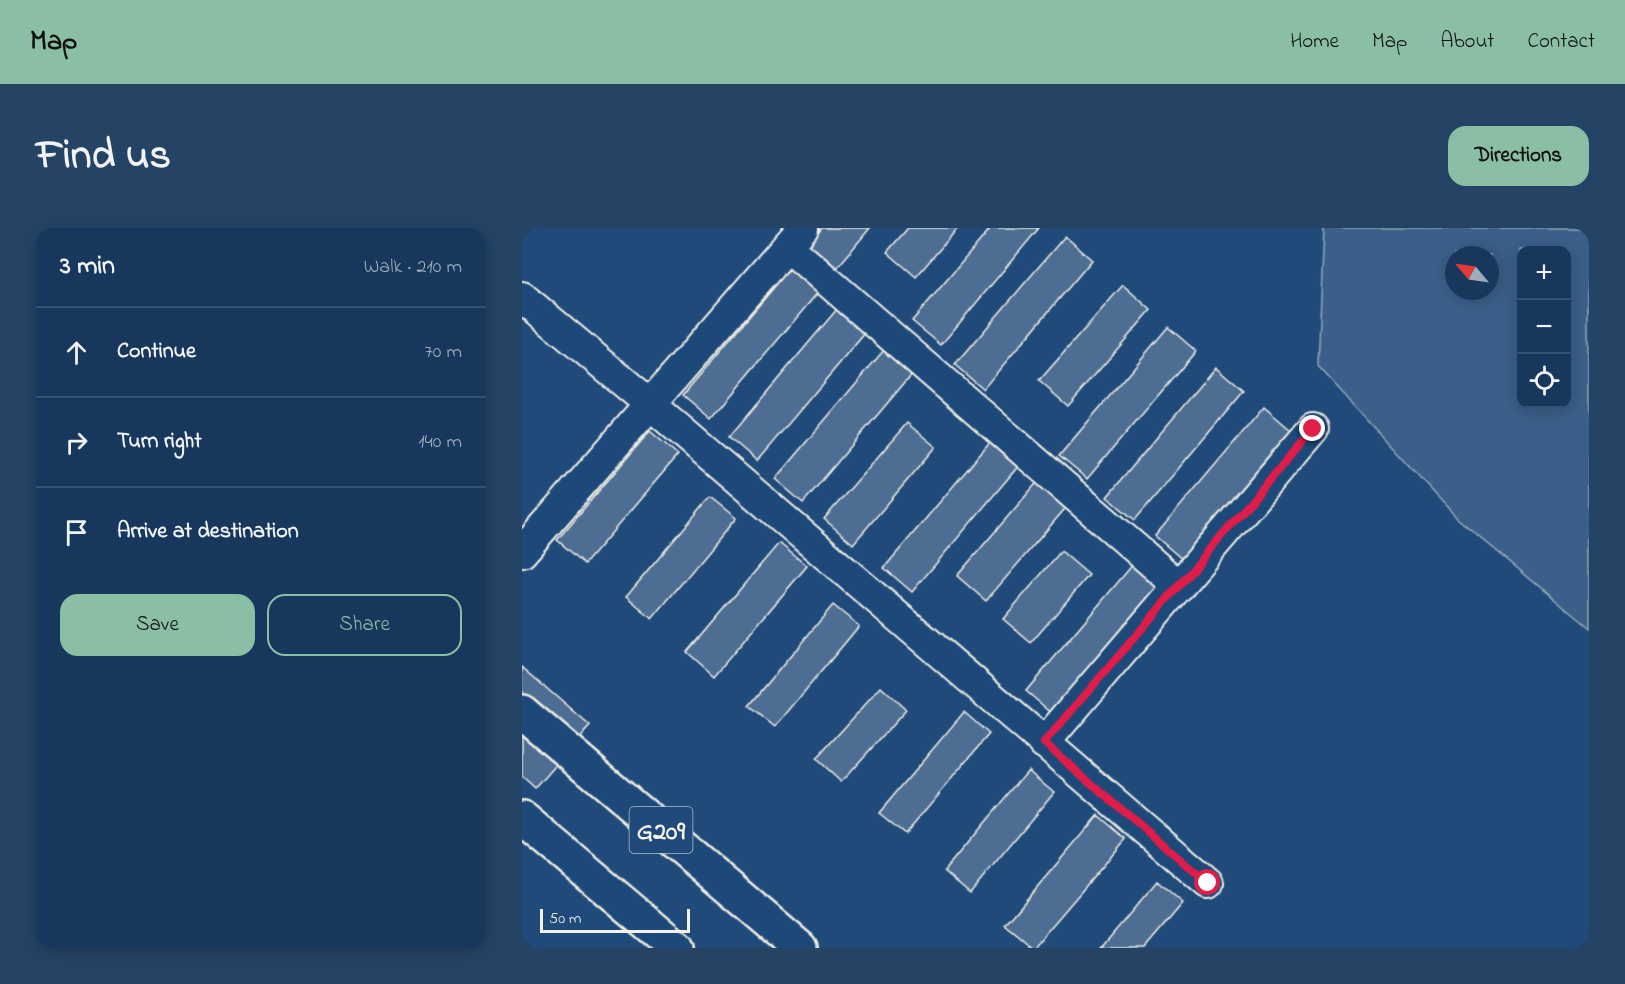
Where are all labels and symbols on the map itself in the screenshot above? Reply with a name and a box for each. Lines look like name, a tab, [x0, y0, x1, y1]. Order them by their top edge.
north arrow	[1445, 246, 1499, 300]
route end	[1299, 415, 1325, 441]
road number: G209	[630, 807, 692, 853]
route start	[1194, 869, 1220, 895]
scale bar	[540, 906, 690, 934]

